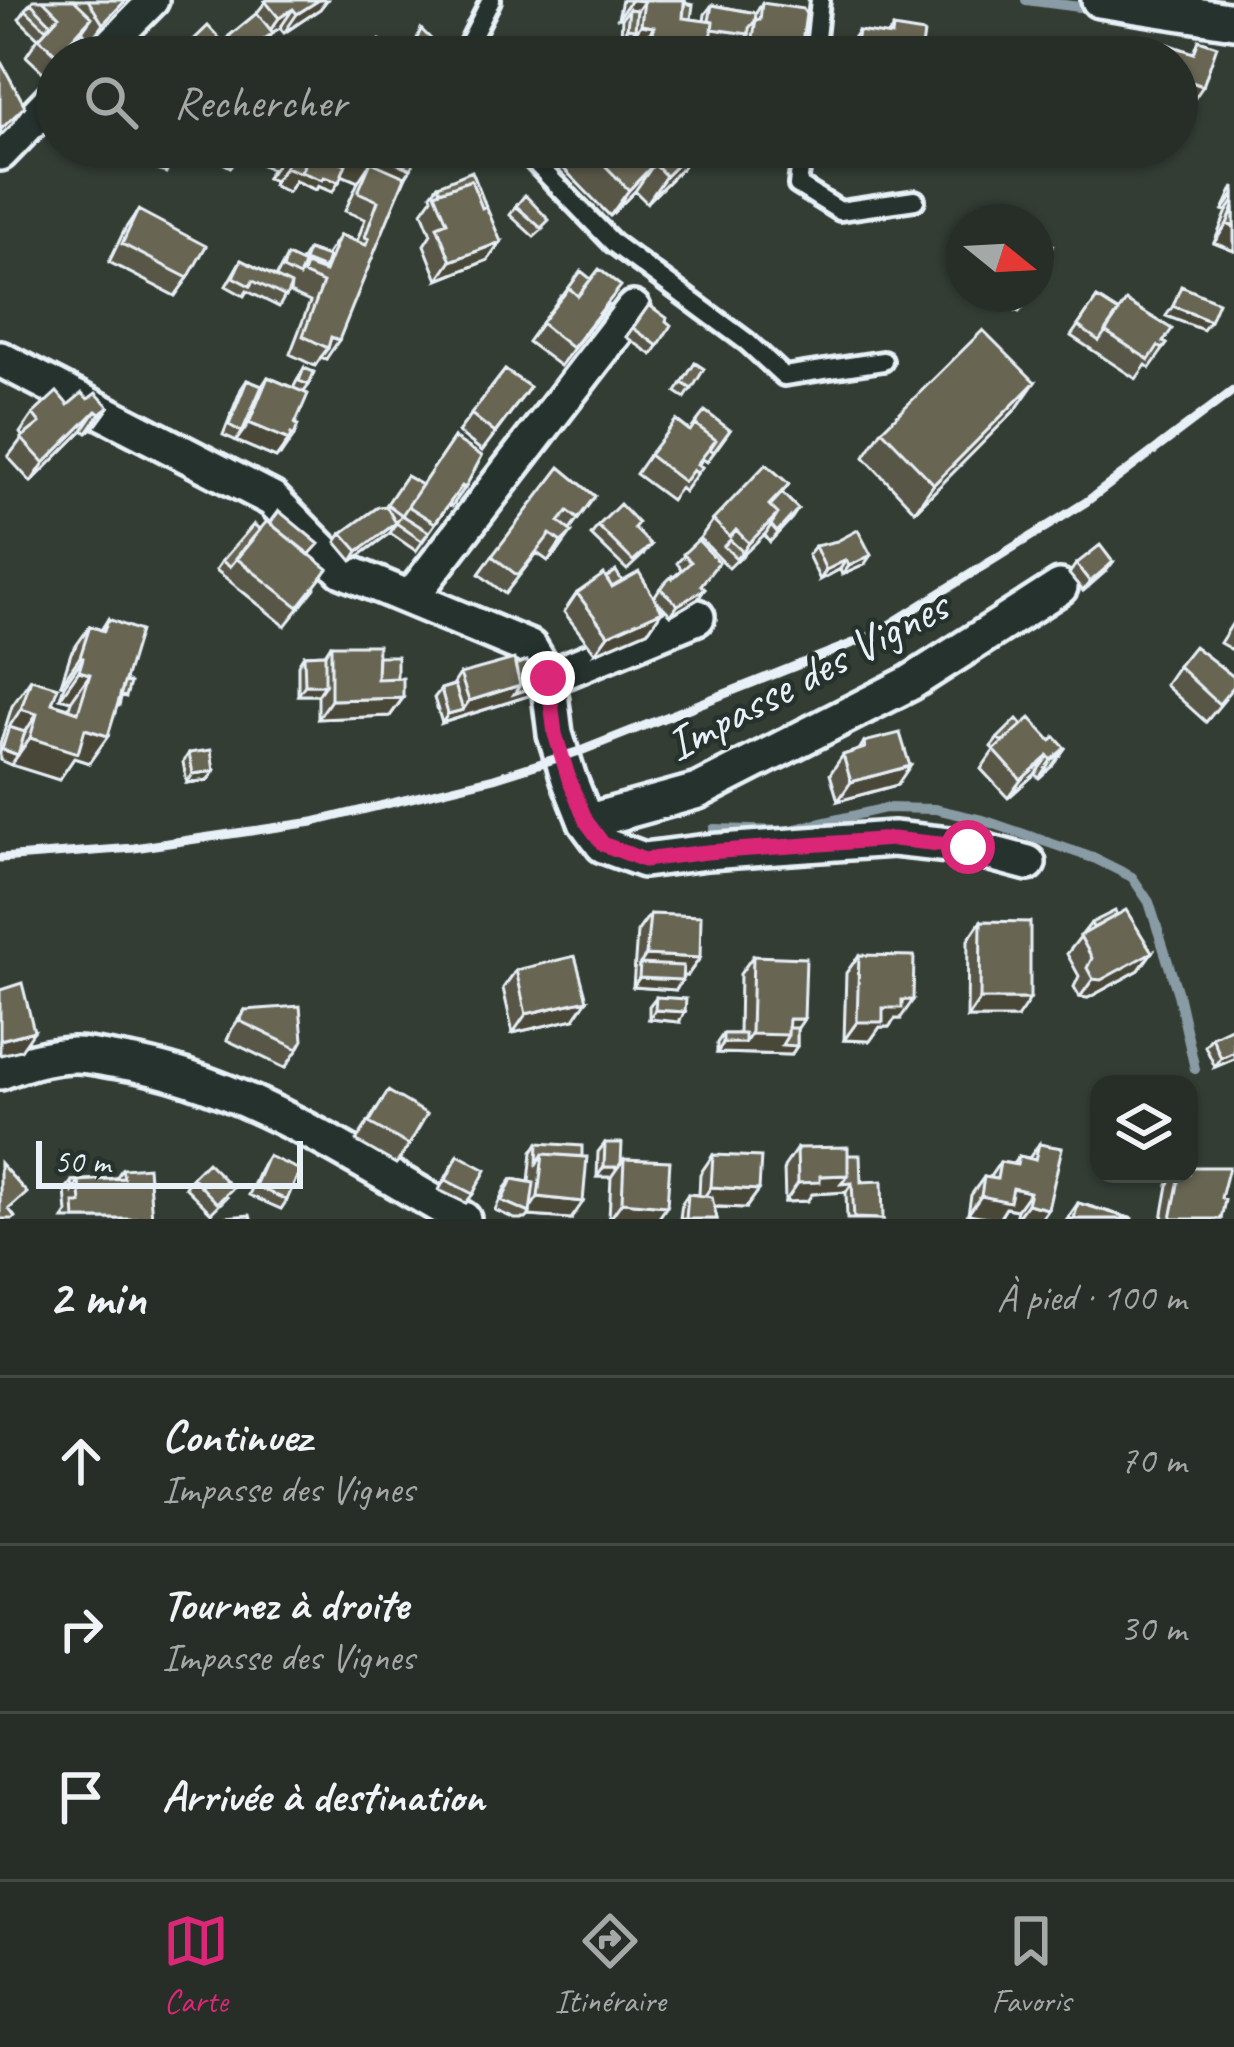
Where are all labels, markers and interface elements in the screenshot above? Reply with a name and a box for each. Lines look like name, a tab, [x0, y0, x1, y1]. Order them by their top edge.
search box	[36, 36, 1198, 168]
icon: search	[78, 69, 144, 135]
text: Rechercher	[174, 74, 347, 131]
north arrow	[946, 204, 1054, 312]
street label: Impasse des Vignes	[655, 574, 961, 774]
route end	[521, 651, 575, 705]
route start	[941, 820, 995, 874]
map controls	[1090, 1075, 1198, 1183]
button: layers	[1090, 1075, 1198, 1183]
scale bar	[36, 1135, 303, 1188]
text: 50 m	[54, 1141, 110, 1183]
text: 2 min	[48, 1265, 146, 1329]
text: À pied · 100 m	[997, 1273, 1186, 1322]
text: Continuez	[162, 1408, 311, 1465]
icon: ahead	[48, 1428, 114, 1494]
text: 70 m	[1120, 1436, 1186, 1485]
text: Impasse des Vignes	[162, 1465, 414, 1514]
text: Tournez à droite	[162, 1576, 408, 1633]
icon: right	[48, 1596, 114, 1662]
text: 30 m	[1120, 1604, 1186, 1653]
text: Impasse des Vignes	[162, 1633, 414, 1682]
icon: arrive	[48, 1764, 114, 1830]
text: Arrivée à destination	[162, 1768, 485, 1825]
tab: Carte	[163, 1908, 229, 2022]
tab: Itinéraire	[555, 1908, 666, 2022]
tab: Favoris	[992, 1908, 1071, 2022]

